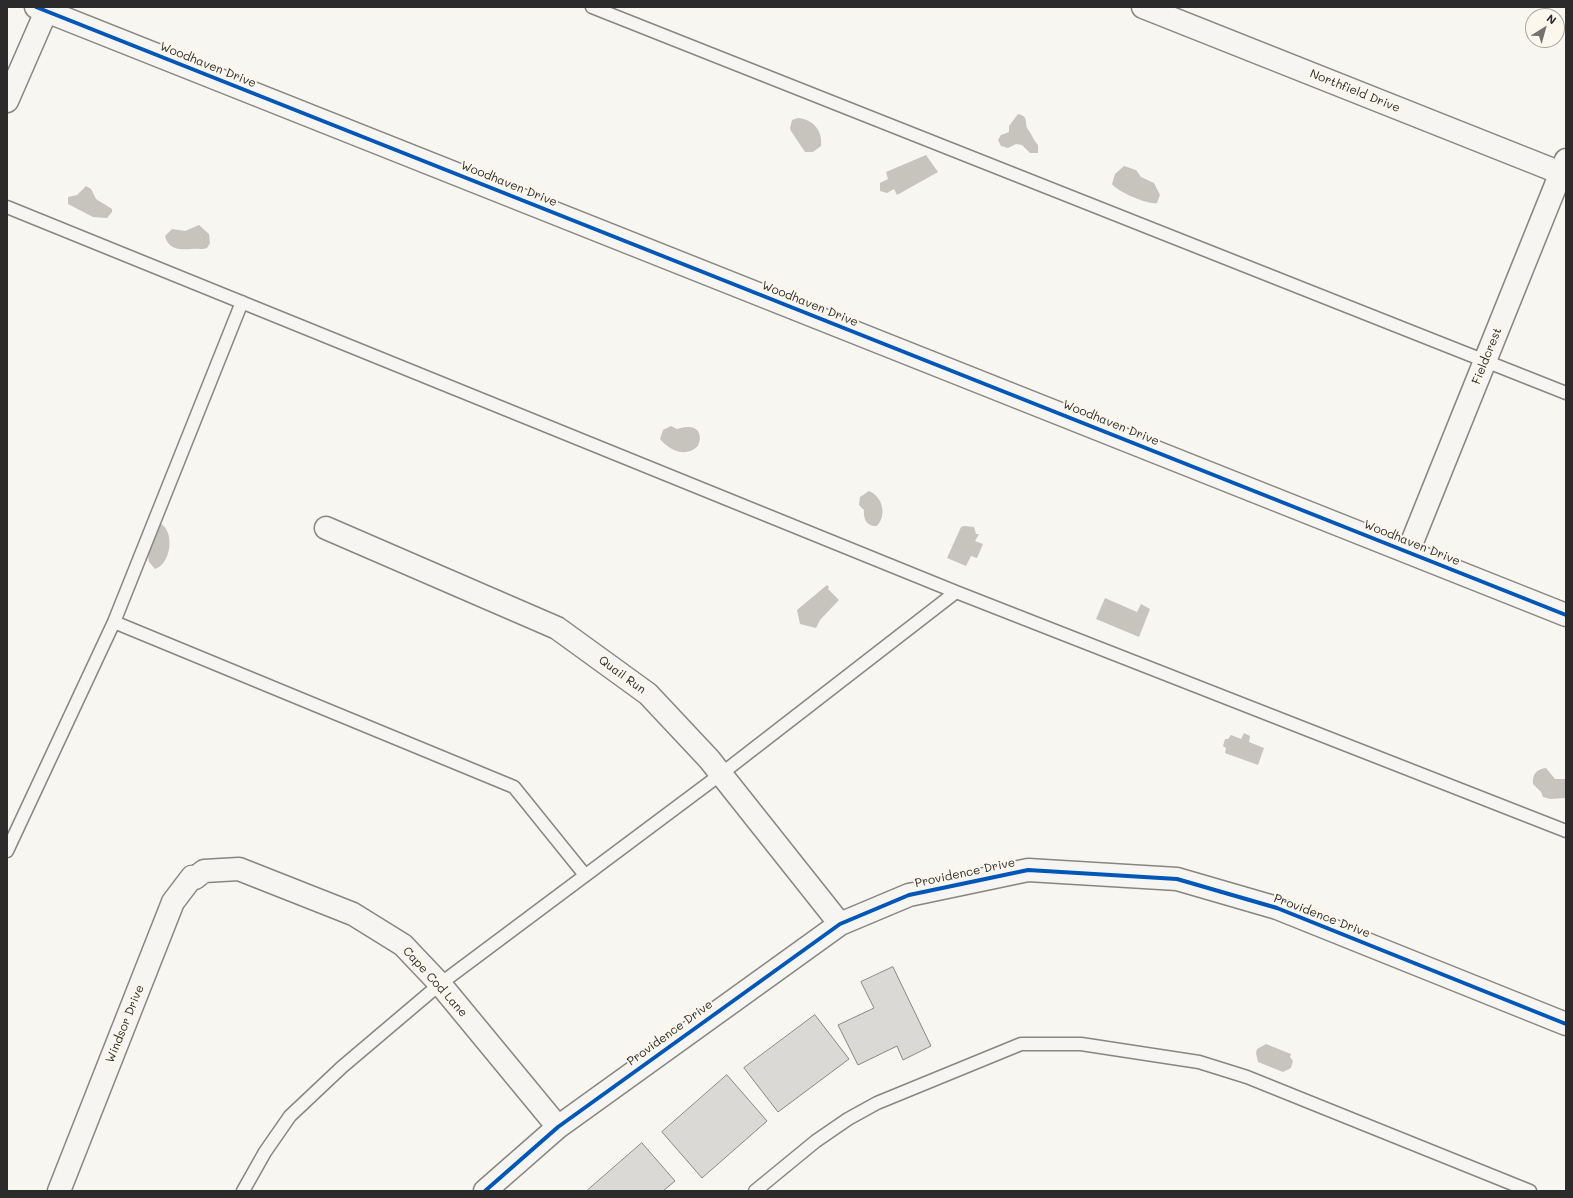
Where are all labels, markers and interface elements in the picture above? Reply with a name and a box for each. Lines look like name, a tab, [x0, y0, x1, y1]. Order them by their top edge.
north arrow	[1525, 8, 1565, 48]
text: N	[1544, 10, 1560, 27]
street label: Woodhaven Drive	[158, 39, 258, 91]
street label: Northfield Drive	[1308, 66, 1402, 116]
street label: Woodhaven Drive	[459, 158, 559, 210]
street label: Woodhaven Drive	[760, 278, 860, 330]
street label: Fieldcrest	[1469, 325, 1505, 387]
street label: Woodhaven Drive	[1061, 397, 1161, 449]
street label: Woodhaven Drive	[1362, 517, 1462, 569]
street label: Quail Run	[596, 653, 648, 697]
street label: Providence Drive	[914, 855, 1016, 891]
street label: Providence Drive	[1272, 891, 1372, 941]
street label: Cape Cod Lane	[400, 944, 470, 1020]
street label: Windsor Drive	[103, 983, 147, 1065]
street label: Providence Drive	[624, 997, 716, 1069]

